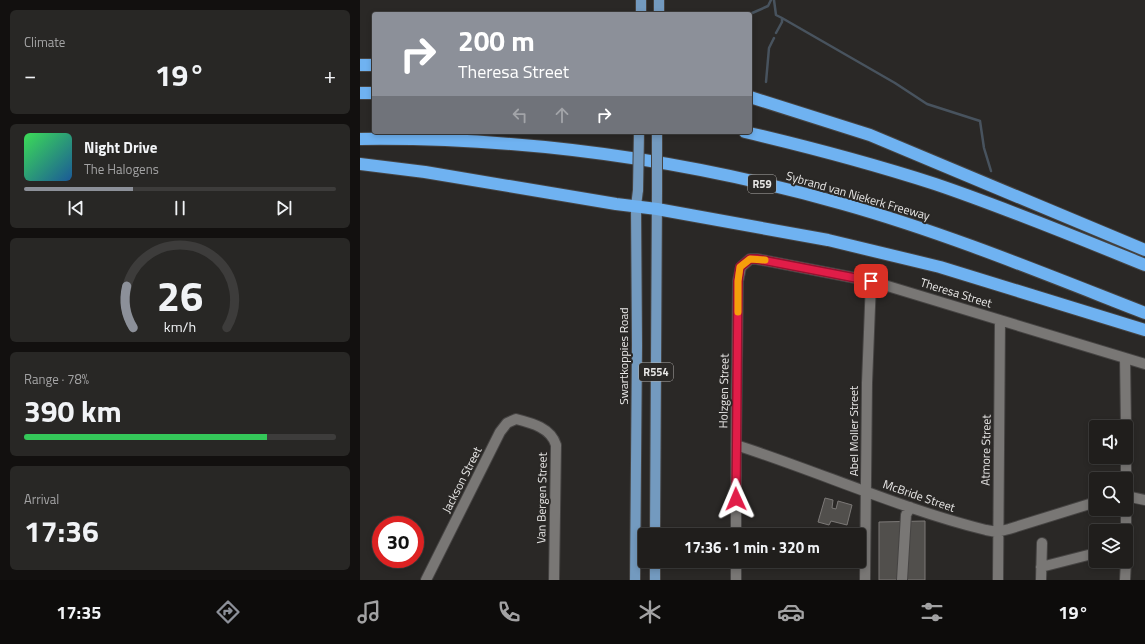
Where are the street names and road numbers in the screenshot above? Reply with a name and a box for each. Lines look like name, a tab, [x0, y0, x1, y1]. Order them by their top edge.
street label: Sybrand van Niekerk Freeway	[784, 166, 932, 225]
road number: R59	[748, 175, 776, 193]
street label: Theresa Street	[918, 273, 995, 313]
street label: Swartkoppies Road	[614, 307, 633, 405]
street label: Holzgen Street	[713, 353, 734, 429]
road number: R554	[639, 363, 673, 381]
street label: Abel Moller Street	[844, 385, 863, 476]
street label: Atmore Street	[975, 413, 996, 486]
street label: Jackson Street	[437, 443, 487, 516]
street label: Van Bergen Street	[531, 451, 552, 544]
street label: McBride Street	[880, 474, 959, 517]

